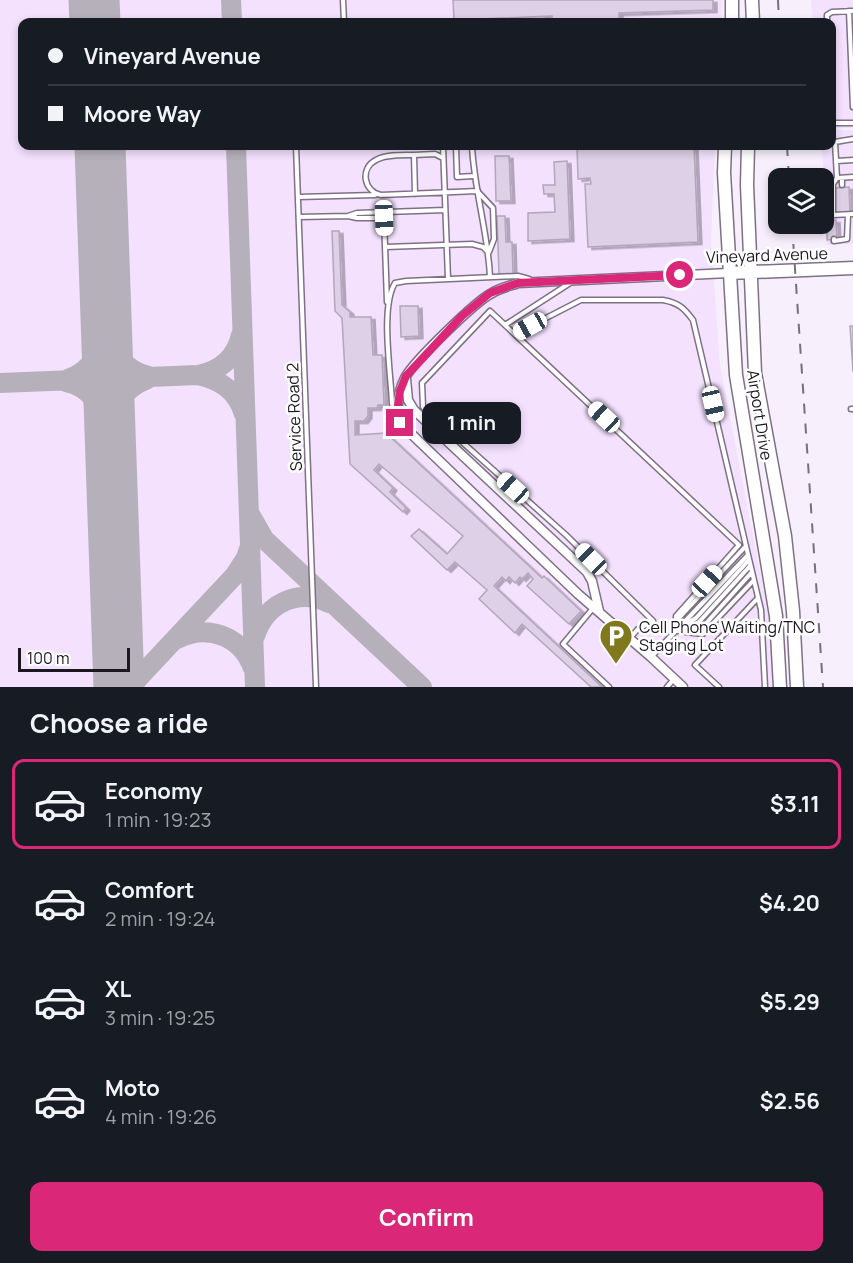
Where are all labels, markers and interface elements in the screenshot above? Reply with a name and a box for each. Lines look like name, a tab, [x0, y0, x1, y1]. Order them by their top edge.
text: Vineyard Avenue	[84, 41, 261, 71]
text: Moore Way	[84, 99, 201, 129]
map controls	[768, 168, 834, 234]
button: layers	[768, 168, 834, 234]
car	[374, 200, 394, 236]
street label: Vineyard Avenue	[706, 242, 828, 268]
route start	[666, 261, 693, 288]
car	[510, 309, 550, 343]
street label: Service Road 2	[281, 363, 307, 471]
street label: Airport Drive	[742, 368, 778, 462]
car	[700, 384, 726, 424]
car	[585, 398, 623, 436]
callout: 1 min	[421, 402, 520, 444]
route end	[386, 409, 413, 436]
text: 1 min	[447, 409, 496, 436]
car	[494, 469, 532, 507]
car	[572, 540, 610, 578]
car	[688, 562, 726, 600]
place label: Cell Phone Waiting/TNC Staging Lot	[639, 616, 815, 656]
parking icon: Cell Phone Waiting/TNC Staging Lot	[598, 618, 634, 665]
scale bar	[18, 645, 130, 672]
text: 100 m	[27, 647, 70, 669]
text: Choose a ride	[30, 704, 208, 741]
text: Economy	[105, 776, 203, 806]
icon: car	[33, 777, 87, 831]
text: $3.11	[770, 789, 820, 819]
text: 1 min · 19:23	[105, 806, 212, 833]
text: Comfort	[105, 875, 194, 905]
icon: car	[33, 876, 87, 930]
text: $4.20	[759, 888, 820, 918]
text: 2 min · 19:24	[105, 905, 215, 932]
text: XL	[105, 974, 131, 1004]
icon: car	[33, 975, 87, 1029]
text: $5.29	[760, 987, 820, 1017]
text: 3 min · 19:25	[105, 1004, 215, 1031]
text: Moto	[105, 1073, 160, 1103]
icon: car	[33, 1074, 87, 1128]
text: $2.56	[760, 1086, 820, 1116]
text: 4 min · 19:26	[105, 1103, 217, 1130]
button: Confirm	[30, 1182, 823, 1251]

